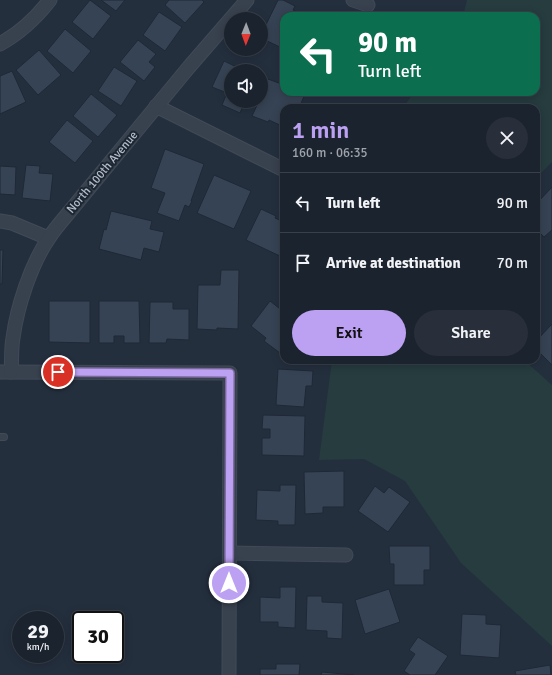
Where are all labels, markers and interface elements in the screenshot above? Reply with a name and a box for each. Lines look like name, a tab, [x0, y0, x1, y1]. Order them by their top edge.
north arrow	[224, 12, 268, 56]
map controls	[224, 12, 268, 108]
text: 90 m	[358, 26, 417, 60]
icon: left	[292, 28, 344, 80]
text: Turn left	[358, 60, 421, 82]
button: sound	[224, 64, 268, 108]
text: 1 min	[292, 115, 349, 145]
button: close	[486, 117, 528, 159]
street label: North 100th Avenue	[64, 128, 141, 217]
text: 160 m · 06:35	[292, 145, 368, 161]
icon: left	[292, 192, 314, 214]
text: Turn left	[326, 194, 380, 212]
text: 90 m	[497, 194, 528, 212]
icon: arrive	[292, 252, 314, 274]
text: Arrive at destination	[326, 254, 461, 272]
text: 70 m	[497, 254, 528, 272]
button: Exit	[292, 310, 406, 356]
button: Share	[414, 310, 528, 356]
pin	[41, 355, 75, 389]
icon: arrive	[47, 361, 69, 383]
position arrow	[208, 562, 250, 604]
speed limit sign: 30	[72, 611, 124, 663]
text: 29	[27, 619, 49, 644]
text: km/h	[27, 641, 49, 653]

